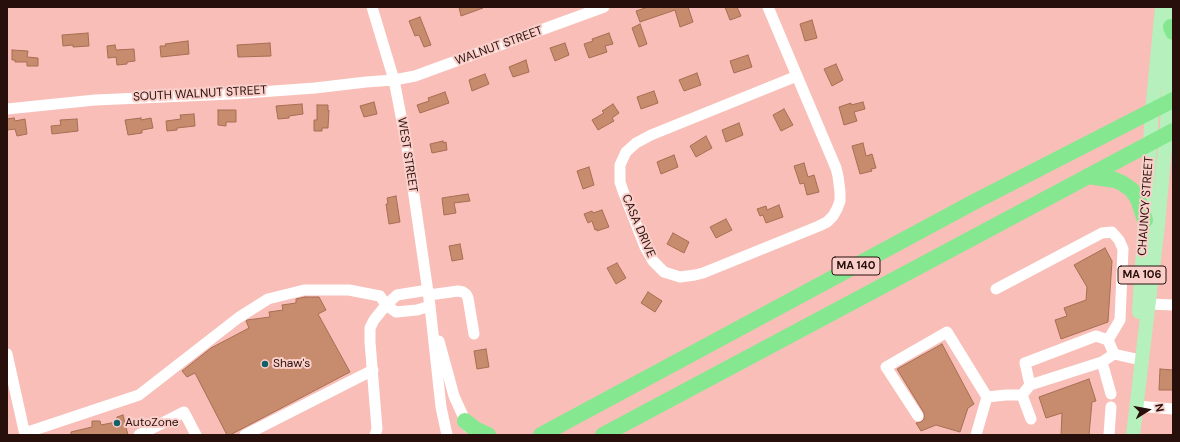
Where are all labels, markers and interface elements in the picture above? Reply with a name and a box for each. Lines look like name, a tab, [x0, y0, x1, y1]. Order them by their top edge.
street label: WALNUT STREET	[453, 23, 545, 69]
street label: SOUTH WALNUT STREET	[133, 83, 267, 105]
street label: WEST STREET	[394, 116, 420, 194]
street label: CHAUNCY STREET	[1135, 156, 1157, 256]
street label: CASA DRIVE	[618, 192, 658, 260]
road number: MA 140	[832, 257, 880, 275]
road number: MA 106	[1118, 266, 1166, 284]
place label: Shaw's	[273, 357, 310, 371]
marker: Shaw's	[260, 359, 270, 369]
north arrow	[1128, 390, 1168, 430]
text: N	[1152, 402, 1167, 413]
place label: AutoZone	[125, 416, 179, 430]
marker: AutoZone	[112, 418, 122, 428]

